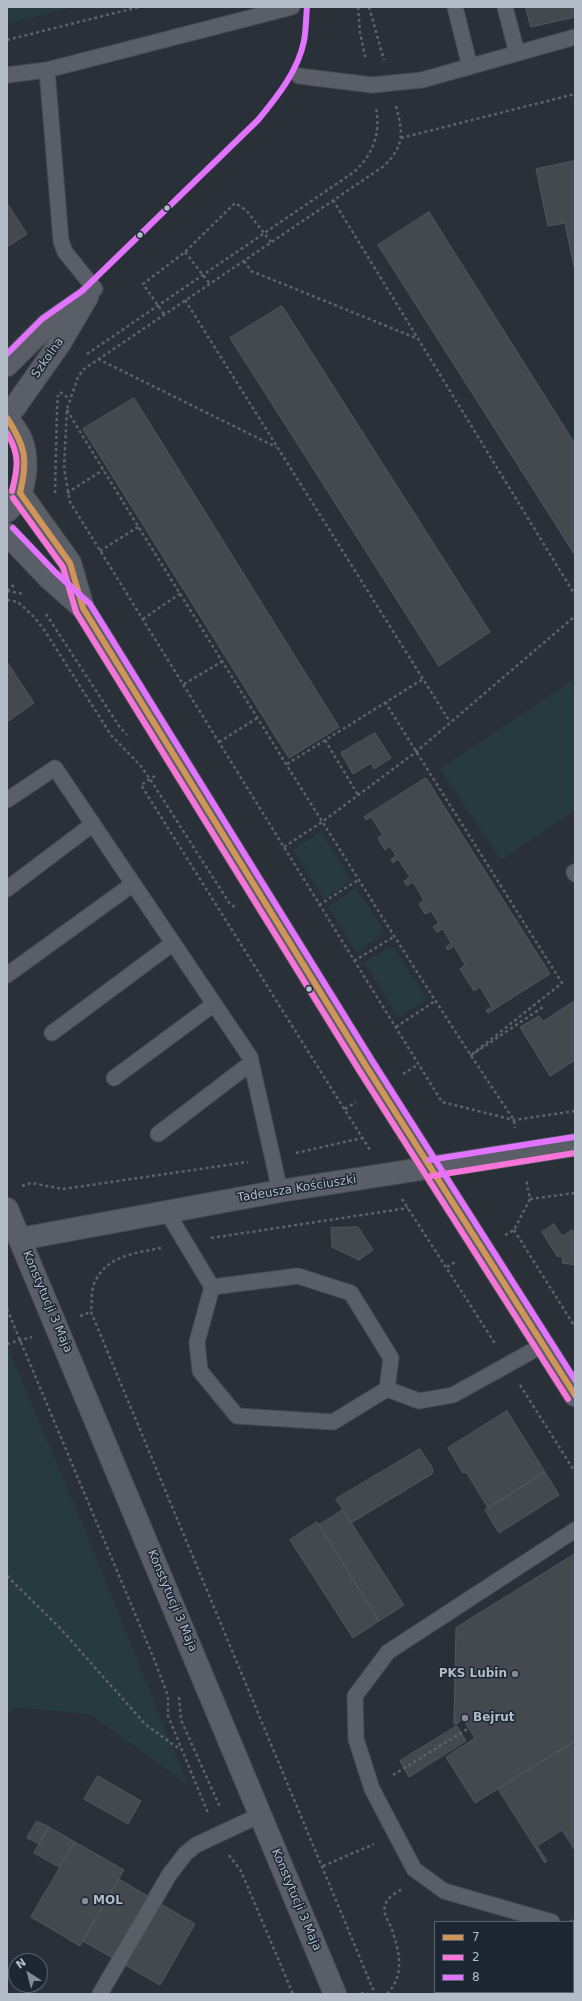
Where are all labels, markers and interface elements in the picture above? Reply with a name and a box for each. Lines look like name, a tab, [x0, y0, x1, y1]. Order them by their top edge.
unlabelled marker	[162, 203, 172, 213]
unlabelled marker	[135, 230, 145, 240]
street label: Szkolna	[29, 335, 67, 381]
unlabelled marker	[304, 984, 314, 994]
street label: Tadeusza Kościuszki	[236, 1172, 358, 1206]
street label: Konstytucji 3 Maja	[19, 1249, 75, 1355]
street label: Konstytucji 3 Maja	[144, 1548, 200, 1654]
place label: PKS Lubin	[439, 1667, 507, 1681]
marker: PKS Lubin	[510, 1669, 520, 1679]
place label: Bejrut	[473, 1711, 515, 1725]
marker: Bejrut	[460, 1713, 470, 1723]
street label: Konstytucji 3 Maja	[268, 1847, 324, 1953]
place label: MOL	[93, 1894, 123, 1908]
marker: MOL	[80, 1896, 90, 1906]
legend	[434, 1921, 574, 1993]
text: 7	[472, 1930, 480, 1944]
text: 2	[472, 1950, 480, 1964]
north arrow	[8, 1953, 48, 1993]
text: N	[14, 1956, 29, 1972]
text: 8	[472, 1970, 480, 1984]

